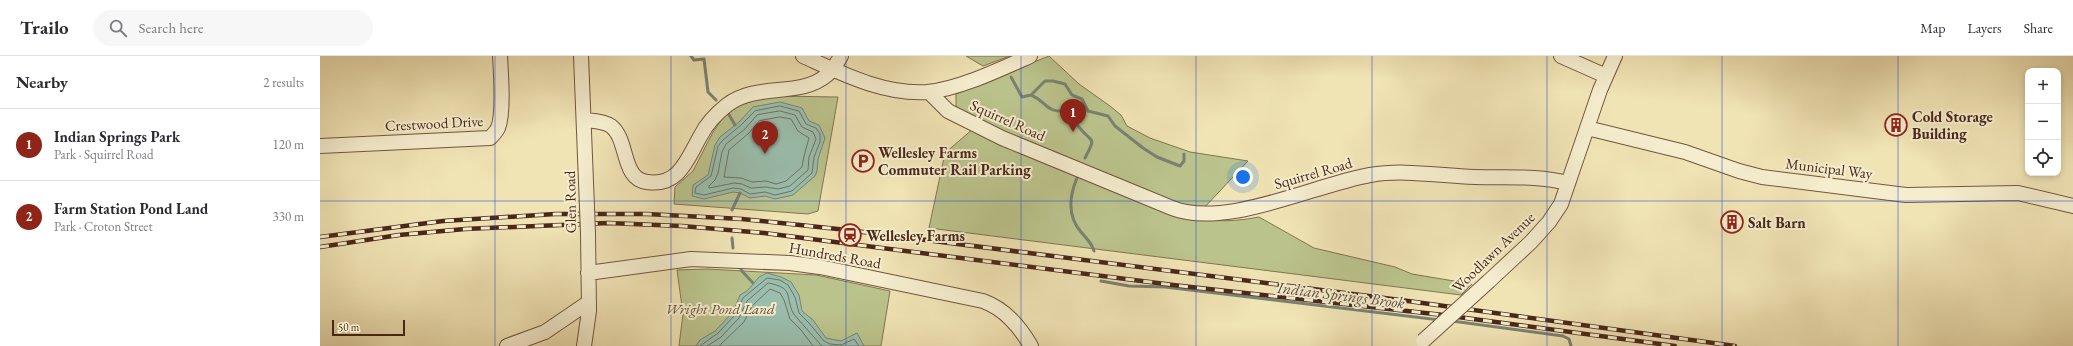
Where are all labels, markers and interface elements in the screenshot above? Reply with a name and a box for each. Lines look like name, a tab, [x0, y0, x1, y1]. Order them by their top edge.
search box	[93, 10, 373, 46]
text: Trailo	[20, 15, 69, 40]
icon: search	[107, 17, 129, 39]
text: Search here	[139, 18, 204, 37]
text: Map	[1920, 19, 1945, 37]
text: Layers	[1967, 19, 2002, 37]
text: Share	[2024, 19, 2053, 37]
map controls	[2025, 68, 2061, 176]
button: +	[2025, 68, 2061, 104]
text: Nearby	[16, 71, 68, 93]
text: 2 results	[263, 74, 304, 91]
street label: Squirrel Road	[967, 95, 1049, 145]
pin: 1	[1060, 99, 1086, 132]
button: −	[2025, 104, 2061, 140]
place label: Cold Storage Building	[1912, 107, 1993, 143]
street label: Crestwood Drive	[384, 111, 484, 135]
building icon: Cold Storage Building	[1883, 112, 1909, 138]
pin: 2	[752, 121, 778, 154]
text: Indian Springs Park	[54, 127, 180, 146]
text: 1	[26, 136, 32, 153]
text: 120 m	[273, 136, 304, 153]
button: locate	[2025, 140, 2061, 176]
place label: Wellesley Farms Commuter Rail Parking	[878, 143, 1031, 179]
text: Park · Squirrel Road	[54, 146, 154, 163]
parking icon: Wellesley Farms Commuter Rail Parking	[850, 148, 876, 174]
street label: Squirrel Road	[1272, 153, 1355, 193]
street label: Municipal Way	[1784, 153, 1874, 183]
your location	[1233, 167, 1253, 187]
street label: Glen Road	[560, 170, 580, 234]
text: Farm Station Pond Land	[54, 199, 208, 218]
street label: Woodlawn Avenue	[1447, 207, 1539, 296]
text: 2	[26, 208, 32, 225]
text: 330 m	[273, 208, 304, 225]
building icon: Salt Barn	[1719, 209, 1745, 235]
place label: Salt Barn	[1748, 213, 1806, 232]
text: Park · Croton Street	[54, 218, 153, 235]
station icon: Wellesley Farms	[837, 222, 863, 248]
place label: Wellesley Farms	[866, 226, 965, 245]
street label: Hundreds Road	[788, 238, 883, 273]
water label: Indian Springs Brook	[1275, 277, 1407, 313]
park label: Wright Pond Land	[665, 299, 775, 318]
scale bar	[332, 318, 405, 337]
text: 50 m	[338, 320, 359, 334]

